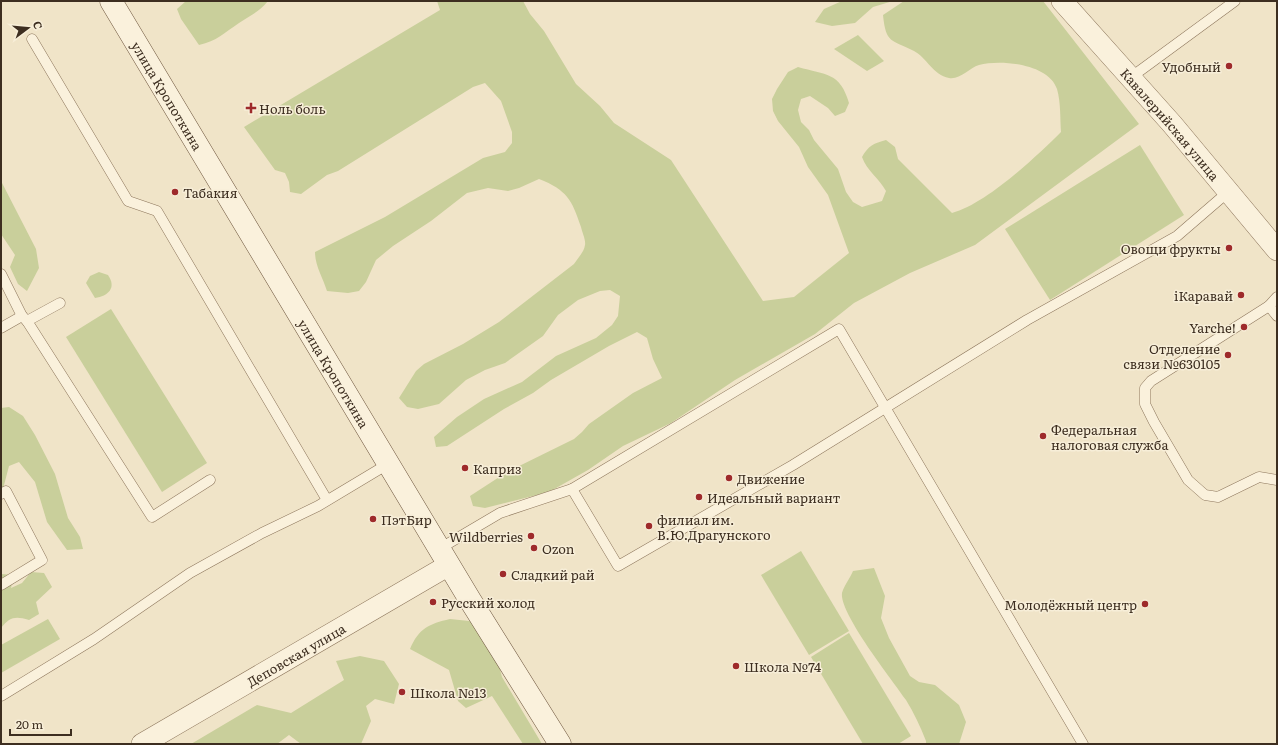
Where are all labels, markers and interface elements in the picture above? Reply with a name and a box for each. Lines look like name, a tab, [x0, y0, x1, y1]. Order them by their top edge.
north arrow	[8, 8, 48, 48]
text: С	[30, 19, 47, 31]
street label: улица Кропоткина	[127, 37, 208, 153]
place label: Удобный	[1162, 57, 1221, 76]
marker: Удобный	[1224, 61, 1234, 71]
street label: Кавалерийская улица	[1117, 64, 1224, 184]
place label: Ноль боль	[259, 99, 326, 118]
marker: Ноль боль	[246, 103, 256, 113]
place label: Табакия	[183, 183, 238, 202]
marker: Табакия	[170, 187, 180, 197]
place label: Овощи фрукты	[1121, 239, 1221, 258]
marker: Овощи фрукты	[1224, 243, 1234, 253]
place label: iКаравай	[1174, 286, 1233, 305]
marker: iКаравай	[1236, 290, 1246, 300]
street label: улица Кропоткина	[294, 315, 374, 431]
place label: Yarche!	[1189, 318, 1236, 337]
marker: Yarche!	[1239, 322, 1249, 332]
place label: Отделение связи №630105	[1123, 339, 1220, 373]
marker: Отделение связи №630105	[1223, 350, 1233, 360]
place label: Федеральная налоговая служба	[1051, 420, 1168, 454]
marker: Федеральная налоговая служба	[1038, 431, 1048, 441]
place label: Каприз	[473, 459, 522, 478]
marker: Каприз	[460, 463, 470, 473]
place label: Движение	[737, 469, 805, 488]
marker: Движение	[724, 473, 734, 483]
place label: Идеальный вариант	[707, 488, 841, 507]
marker: Идеальный вариант	[694, 492, 704, 502]
place label: ПэтБир	[381, 510, 432, 529]
place label: филиал им. В.Ю.Драгунского	[657, 510, 771, 544]
marker: ПэтБир	[368, 514, 378, 524]
marker: филиал им. В.Ю.Драгунского	[644, 521, 654, 531]
place label: Wildberries	[449, 527, 523, 546]
marker: Wildberries	[526, 531, 536, 541]
place label: Ozon	[542, 539, 575, 558]
marker: Ozon	[529, 543, 539, 553]
place label: Сладкий рай	[511, 565, 595, 584]
marker: Сладкий рай	[498, 569, 508, 579]
place label: Русский холод	[441, 593, 535, 612]
place label: Молодёжный центр	[1004, 595, 1137, 614]
marker: Русский холод	[428, 597, 438, 607]
marker: Молодёжный центр	[1140, 599, 1150, 609]
street label: Деповская улица	[243, 618, 349, 691]
place label: Школа №74	[744, 657, 821, 676]
marker: Школа №74	[731, 661, 741, 671]
place label: Школа №13	[410, 683, 487, 702]
marker: Школа №13	[397, 687, 407, 697]
scale bar	[10, 711, 71, 737]
text: 20 m	[16, 715, 43, 733]

